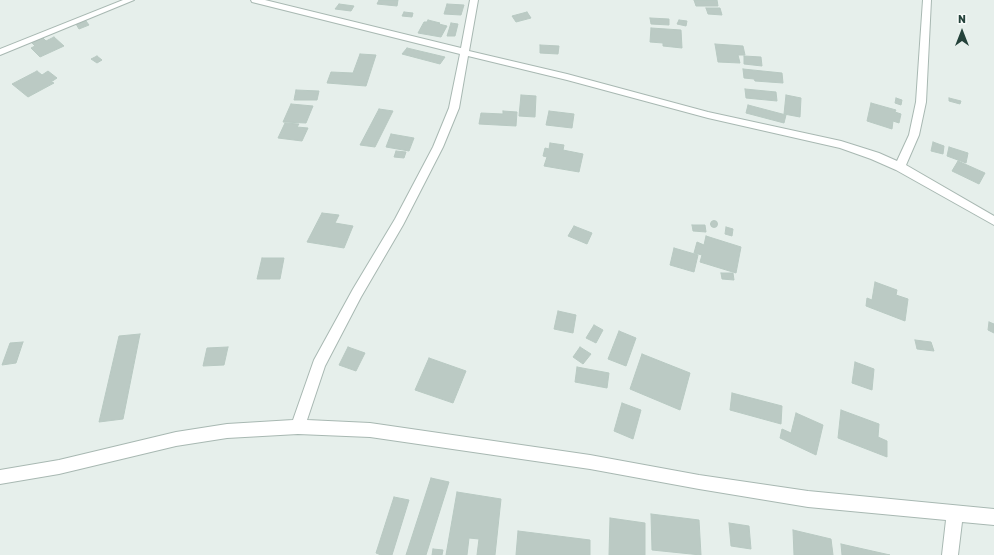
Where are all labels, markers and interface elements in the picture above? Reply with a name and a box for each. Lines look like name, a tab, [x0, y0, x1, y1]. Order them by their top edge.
north arrow	[942, 12, 982, 52]
text: N	[958, 13, 966, 26]

